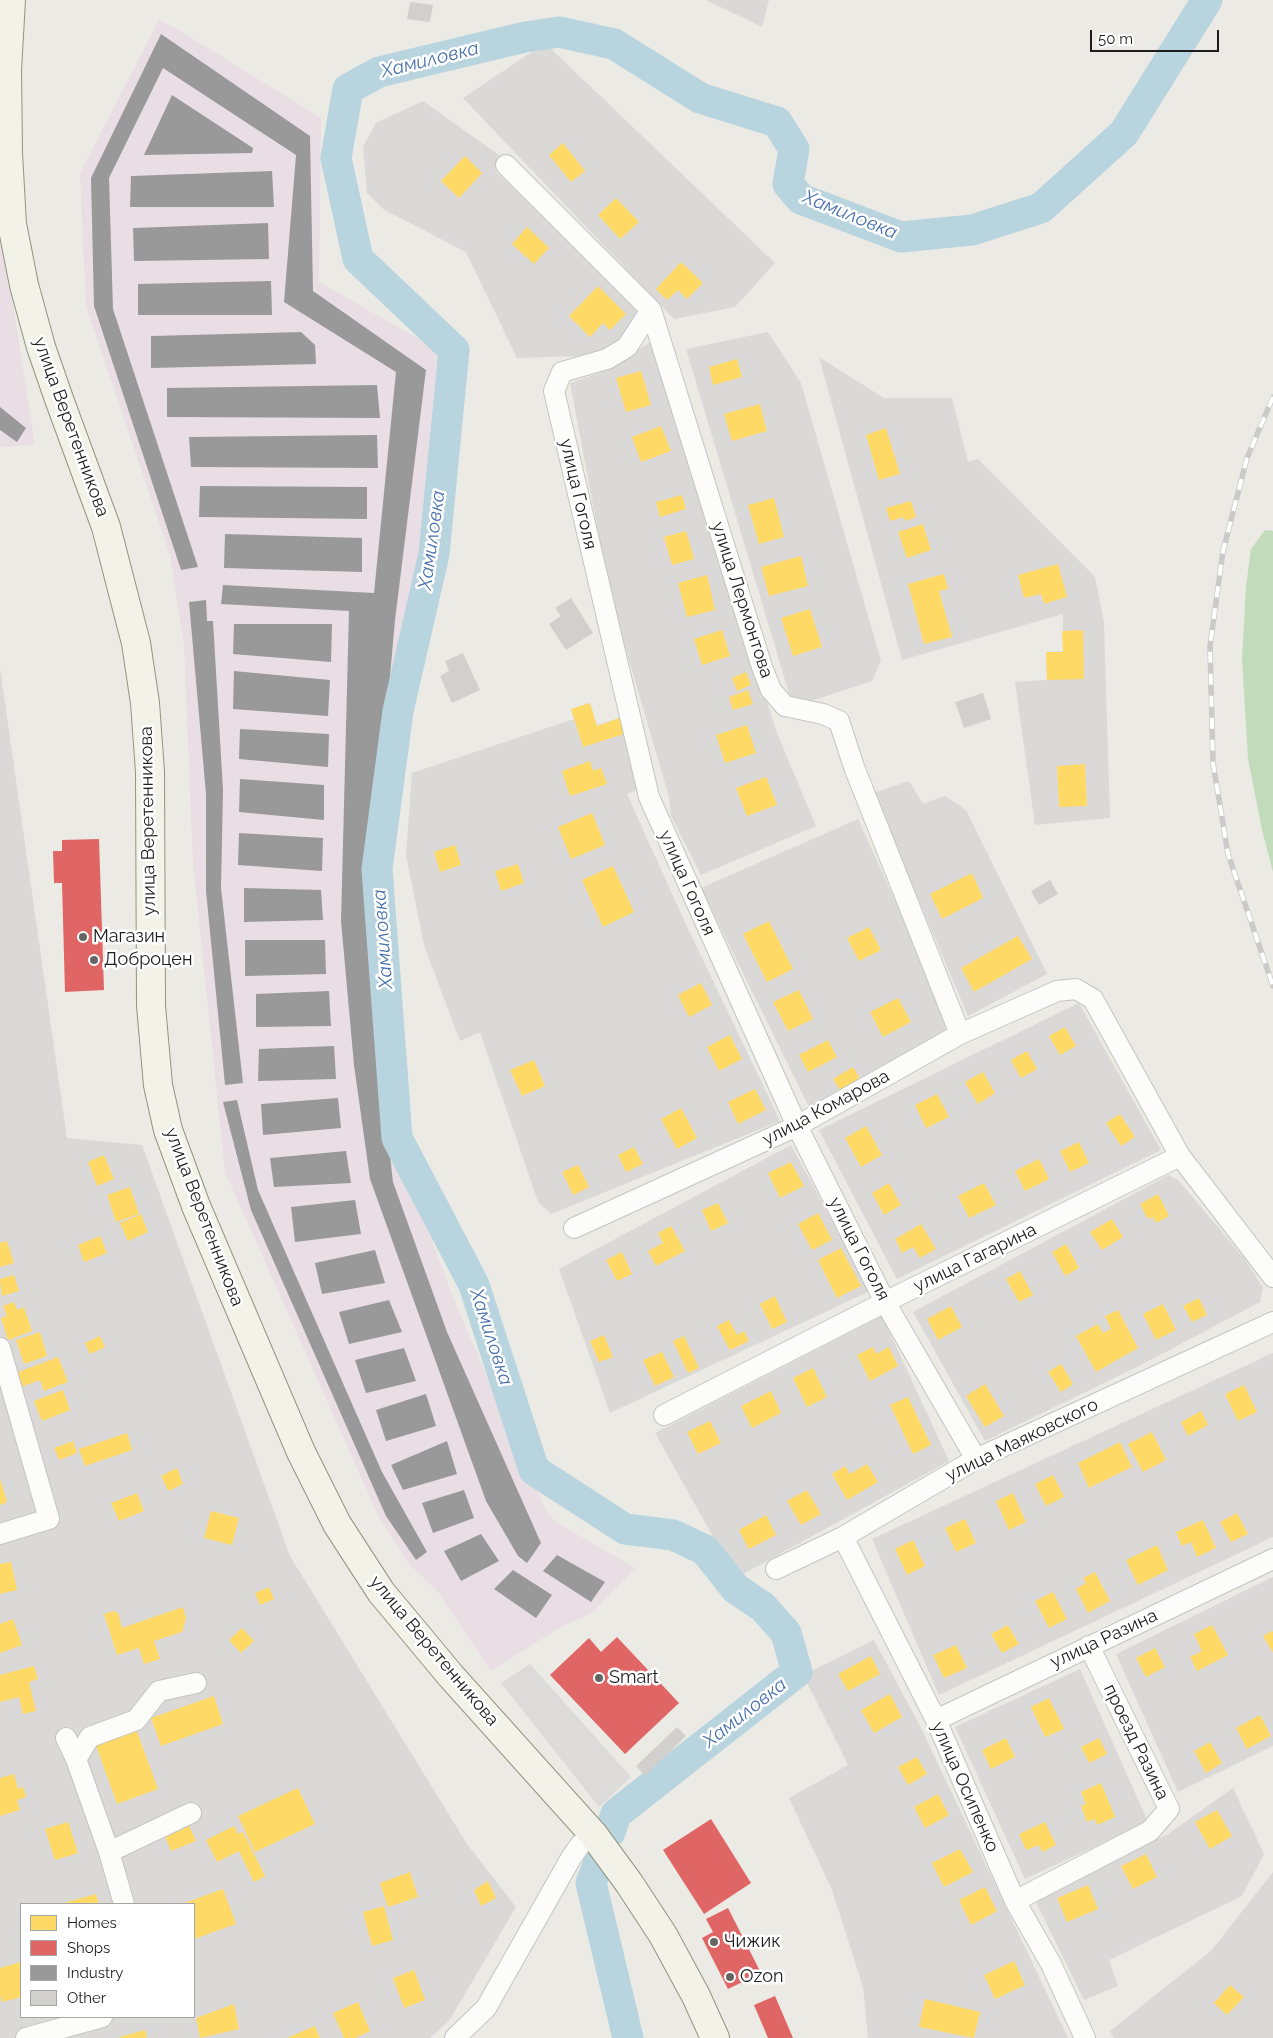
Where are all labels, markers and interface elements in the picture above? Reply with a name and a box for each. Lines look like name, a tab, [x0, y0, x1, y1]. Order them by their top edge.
scale bar	[1093, 20, 1222, 52]
text: 50 m	[1098, 30, 1133, 48]
water label: Хамиловка	[379, 37, 481, 83]
water label: Хамиловка	[800, 186, 900, 244]
street label: улица Веретенникова	[28, 334, 114, 520]
street label: улица Гоголя	[555, 436, 601, 552]
water label: Хамиловка	[414, 489, 450, 591]
street label: улица Лермонтова	[707, 519, 777, 681]
street label: улица Веретенникова	[136, 726, 160, 916]
street label: улица Гоголя	[654, 827, 720, 939]
water label: Хамиловка	[368, 888, 398, 990]
place label: Магазин	[93, 926, 165, 948]
marker: Магазин	[77, 931, 89, 943]
place label: Доброцен	[104, 949, 192, 971]
marker: Доброцен	[88, 954, 100, 966]
street label: улица Комарова	[759, 1065, 893, 1151]
street label: улица Веретенникова	[160, 1125, 248, 1309]
street label: улица Гоголя	[824, 1194, 894, 1304]
street label: улица Гагарина	[910, 1219, 1040, 1297]
water label: Хамиловка	[465, 1286, 517, 1388]
street label: улица Маяковского	[942, 1394, 1102, 1486]
street label: улица Веретенникова	[365, 1571, 503, 1731]
street label: улица Разина	[1047, 1605, 1161, 1673]
place label: Smart	[609, 1667, 659, 1689]
marker: Smart	[593, 1672, 605, 1684]
water label: Хамиловка	[699, 1673, 791, 1753]
street label: проезд Разина	[1099, 1681, 1173, 1803]
street label: улица Осипенко	[927, 1718, 1003, 1856]
legend	[20, 1903, 195, 2018]
text: Homes	[67, 1914, 117, 1932]
place label: Чижик	[724, 1931, 781, 1953]
marker: Чижик	[708, 1936, 720, 1948]
text: Shops	[67, 1939, 110, 1957]
text: Industry	[67, 1964, 123, 1982]
place label: Ozon	[740, 1966, 783, 1988]
marker: Ozon	[724, 1971, 736, 1983]
text: Other	[67, 1989, 106, 2007]

